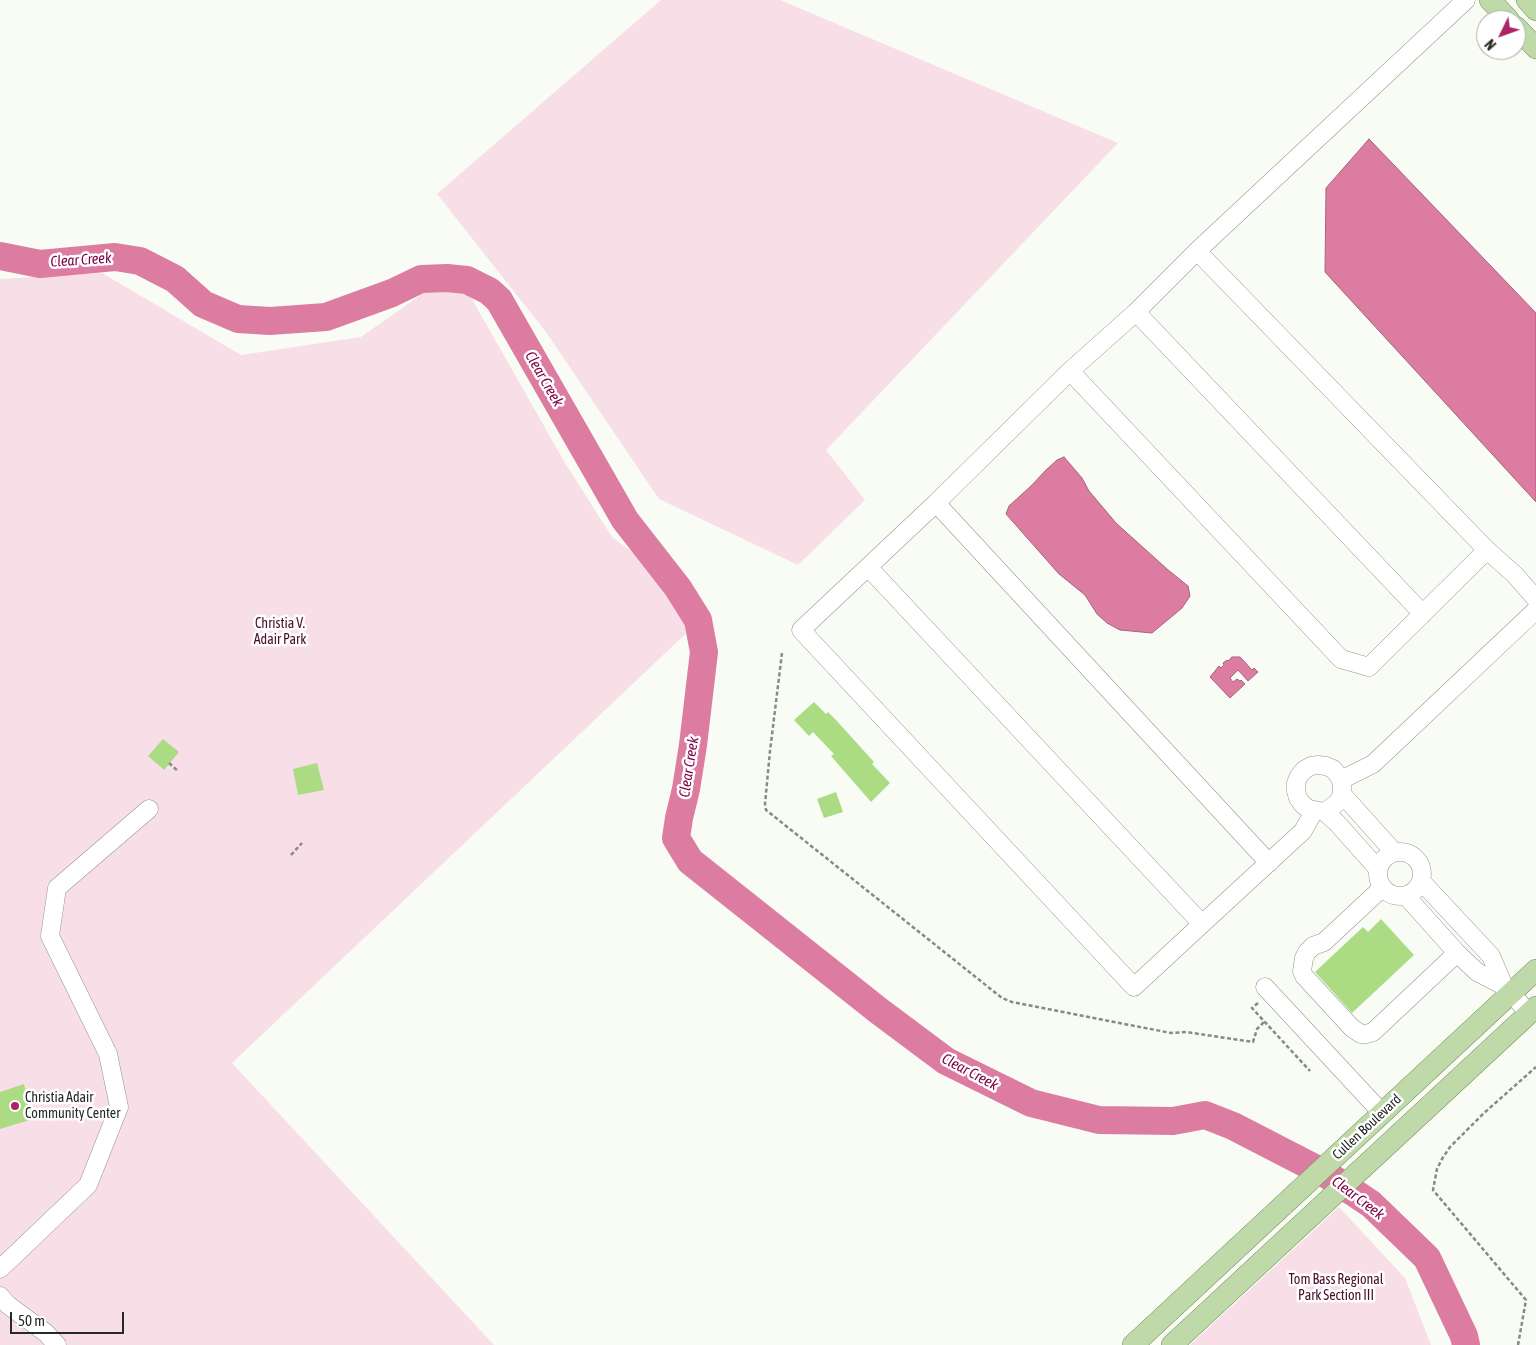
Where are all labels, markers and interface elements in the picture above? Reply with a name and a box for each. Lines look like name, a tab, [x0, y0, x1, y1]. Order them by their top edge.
north arrow	[1476, 10, 1526, 60]
text: N	[1482, 36, 1499, 53]
water label: Clear Creek	[50, 249, 112, 271]
water label: Clear Creek	[521, 348, 567, 410]
park label: Christia V. Adair Park	[254, 616, 306, 648]
water label: Clear Creek	[675, 735, 703, 799]
water label: Clear Creek	[939, 1050, 1001, 1094]
place label: Christia Adair Community Center	[25, 1090, 120, 1122]
street label: Cullen Boulevard	[1329, 1091, 1405, 1163]
marker: Christia Adair Community Center	[9, 1100, 21, 1112]
water label: Clear Creek	[1328, 1172, 1388, 1224]
park label: Tom Bass Regional Park Section III	[1288, 1272, 1384, 1304]
scale bar	[12, 1302, 126, 1334]
text: 50 m	[18, 1312, 45, 1329]

